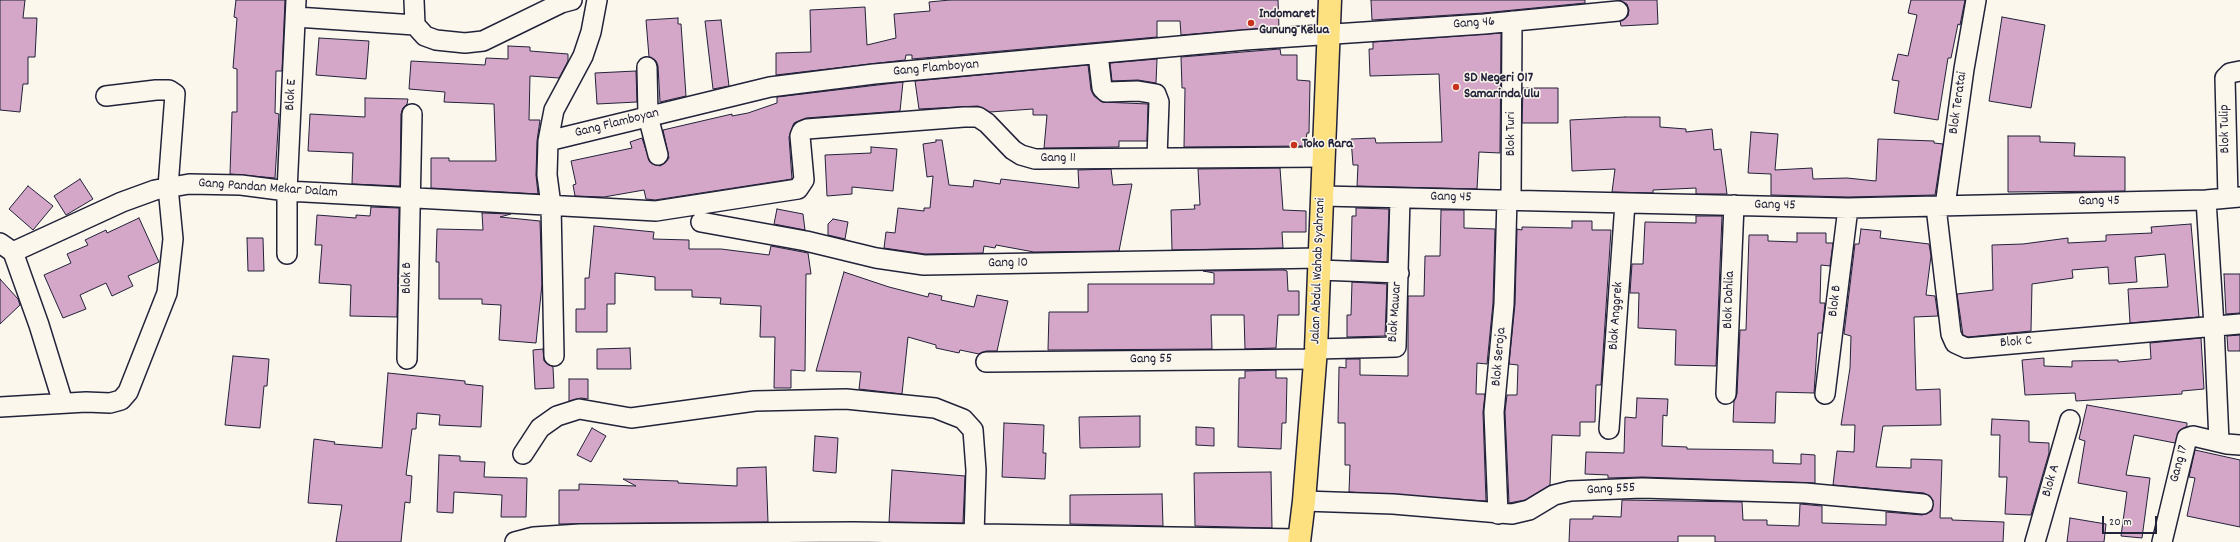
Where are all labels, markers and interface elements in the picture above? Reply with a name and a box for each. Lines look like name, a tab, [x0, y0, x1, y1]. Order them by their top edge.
place label: Indomaret Gunung Kelua	[1259, 7, 1329, 40]
street label: Gang 46	[1452, 14, 1496, 34]
marker: Indomaret Gunung Kelua	[1246, 18, 1256, 28]
street label: Gang Flamboyan	[892, 57, 980, 81]
place label: SD Negeri 017 Samarinda Ulu	[1464, 71, 1540, 104]
street label: Blok Teratai	[1946, 71, 1972, 135]
street label: Blok E	[283, 79, 301, 111]
marker: SD Negeri 017 Samarinda Ulu	[1451, 82, 1461, 92]
street label: Blok Tulip	[2217, 104, 2235, 154]
street label: Gang Flamboyan	[573, 105, 661, 143]
street label: Blok Turi	[1504, 112, 1520, 156]
place label: Toko Rara	[1302, 137, 1353, 153]
marker: Toko Rara	[1289, 140, 1299, 150]
street label: Gang 11	[1040, 151, 1076, 167]
street label: Gang Pandan Mekar Dalam	[198, 176, 338, 202]
street label: Gang 45	[1430, 189, 1472, 207]
street label: Gang 45	[2078, 193, 2120, 211]
street label: Jalan Abdul Wahab Syahrani	[1308, 197, 1330, 345]
street label: Gang 45	[1754, 197, 1796, 215]
street label: Gang 10	[988, 255, 1028, 273]
street label: Blok B	[399, 262, 417, 294]
street label: Blok Dahlia	[1721, 271, 1739, 329]
street label: Blok Mawar	[1386, 281, 1406, 343]
street label: Blok Anggrek	[1606, 281, 1628, 351]
street label: Blok B	[1826, 284, 1846, 318]
street label: Blok Seroja	[1489, 327, 1511, 387]
street label: Blok C	[1999, 333, 2033, 353]
street label: Gang 55	[1130, 351, 1172, 369]
street label: Gang 17	[2167, 444, 2193, 484]
street label: Blok A	[2039, 463, 2065, 499]
street label: Gang 555	[1586, 480, 1636, 500]
scale bar	[2104, 508, 2159, 534]
text: 20 m	[2109, 514, 2132, 531]

